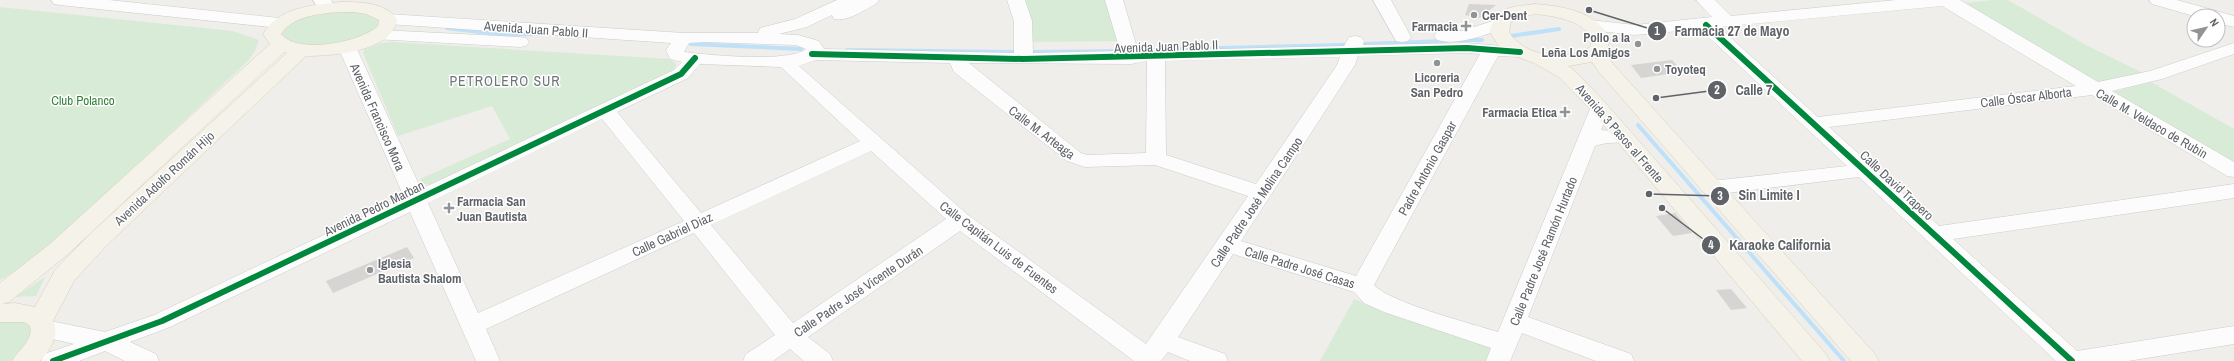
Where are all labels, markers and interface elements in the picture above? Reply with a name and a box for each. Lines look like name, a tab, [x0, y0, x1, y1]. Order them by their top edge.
place label: Cer-Dent	[1482, 7, 1527, 24]
north arrow	[2186, 8, 2226, 48]
marker: Cer-Dent	[1469, 10, 1479, 20]
text: N	[2207, 16, 2222, 29]
street label: Avenida Juan Pablo II	[482, 17, 589, 42]
place label: Farmacia	[1412, 18, 1458, 35]
callout: Farmacia 27 de Mayo	[1647, 18, 1798, 44]
marker: Farmacia	[1461, 21, 1471, 31]
text: Farmacia 27 de Mayo	[1675, 22, 1789, 40]
text: 1	[1654, 23, 1660, 39]
place label: Pollo a la Leña Los Amigos	[1542, 29, 1630, 61]
street label: Avenida Juan Pablo II	[1113, 36, 1218, 57]
marker: Pollo a la Leña Los Amigos	[1633, 39, 1643, 49]
marker: Licoreria San Pedro	[1432, 58, 1442, 68]
street label: Avenida Francisco Mora	[346, 60, 409, 174]
place label: Toyoteq	[1665, 61, 1706, 78]
marker: Toyoteq	[1652, 64, 1662, 74]
place label: Licoreria San Pedro	[1411, 69, 1463, 101]
district label: PETROLERO SUR	[449, 72, 561, 90]
callout: Calle 7	[1707, 77, 1780, 103]
street label: Avenida 3 Pasos al Frente	[1571, 80, 1667, 186]
text: Calle 7	[1735, 81, 1773, 99]
text: 2	[1714, 82, 1720, 98]
street label: Calle Óscar Alborta	[1979, 83, 2073, 112]
street label: Calle M. Veldaco de Rubin	[2093, 85, 2211, 162]
park label: Club Polanco	[51, 92, 115, 109]
street label: Calle M. Arteaga	[1005, 102, 1078, 163]
place label: Farmacia Etica	[1482, 104, 1557, 121]
marker: Farmacia Etica	[1560, 107, 1570, 117]
street label: Padre Antonio Gaspar	[1394, 118, 1461, 218]
street label: Avenida Adolfo Román Hijo	[110, 128, 218, 230]
street label: Calle Padre José Molina Campo	[1206, 134, 1306, 271]
street label: Calle David Trapero	[1856, 147, 1937, 224]
street label: Calle Padre José Ramón Hurtado	[1506, 174, 1581, 328]
street label: Avenida Pedro Marban	[320, 177, 427, 241]
callout: Sin Limite I	[1710, 183, 1808, 209]
text: Sin Limite I	[1738, 186, 1800, 204]
text: 3	[1717, 188, 1723, 204]
place label: Farmacia San Juan Bautista	[457, 193, 527, 225]
street label: Calle Capitán Luis de Fuentes	[936, 197, 1061, 298]
marker: Farmacia San Juan Bautista	[444, 203, 454, 213]
street label: Calle Gabriel Diaz	[629, 208, 715, 261]
callout: Karaoke California	[1701, 232, 1839, 258]
text: Karaoke California	[1729, 236, 1831, 254]
text: 4	[1708, 237, 1714, 253]
street label: Calle Padre José Vicente Durán	[790, 242, 926, 341]
street label: Calle Padre José Casas	[1243, 243, 1357, 292]
place label: Iglesia Bautista Shalom	[378, 255, 462, 287]
marker: Iglesia Bautista Shalom	[365, 265, 375, 275]

